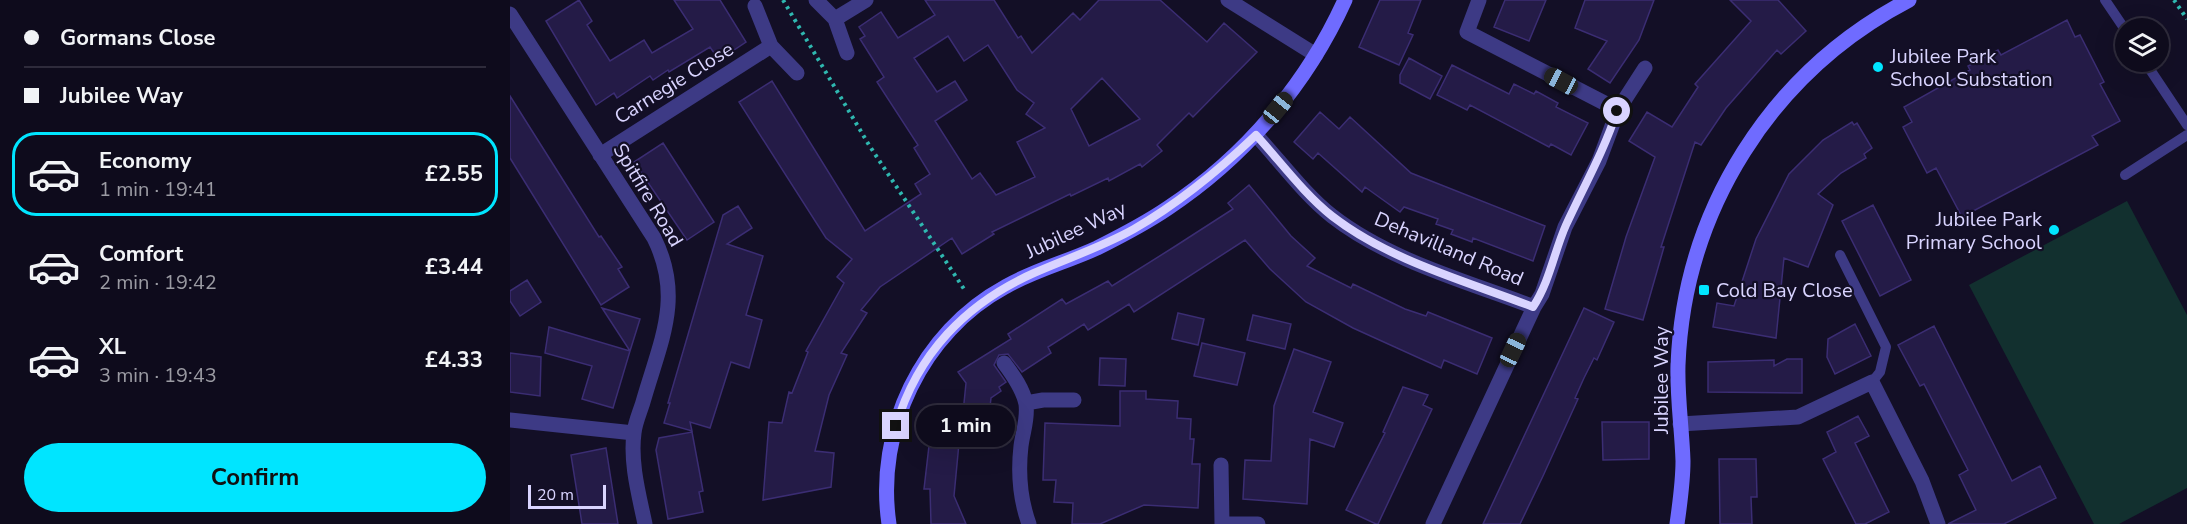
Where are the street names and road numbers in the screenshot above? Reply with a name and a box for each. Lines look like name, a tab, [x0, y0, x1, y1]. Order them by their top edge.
street label: Carnegie Close	[609, 36, 739, 130]
street label: Spitfire Road	[607, 138, 689, 252]
street label: Jubilee Way	[1020, 195, 1131, 265]
street label: Dehavilland Road	[1370, 205, 1528, 293]
street label: Jubilee Way	[1648, 325, 1675, 435]

